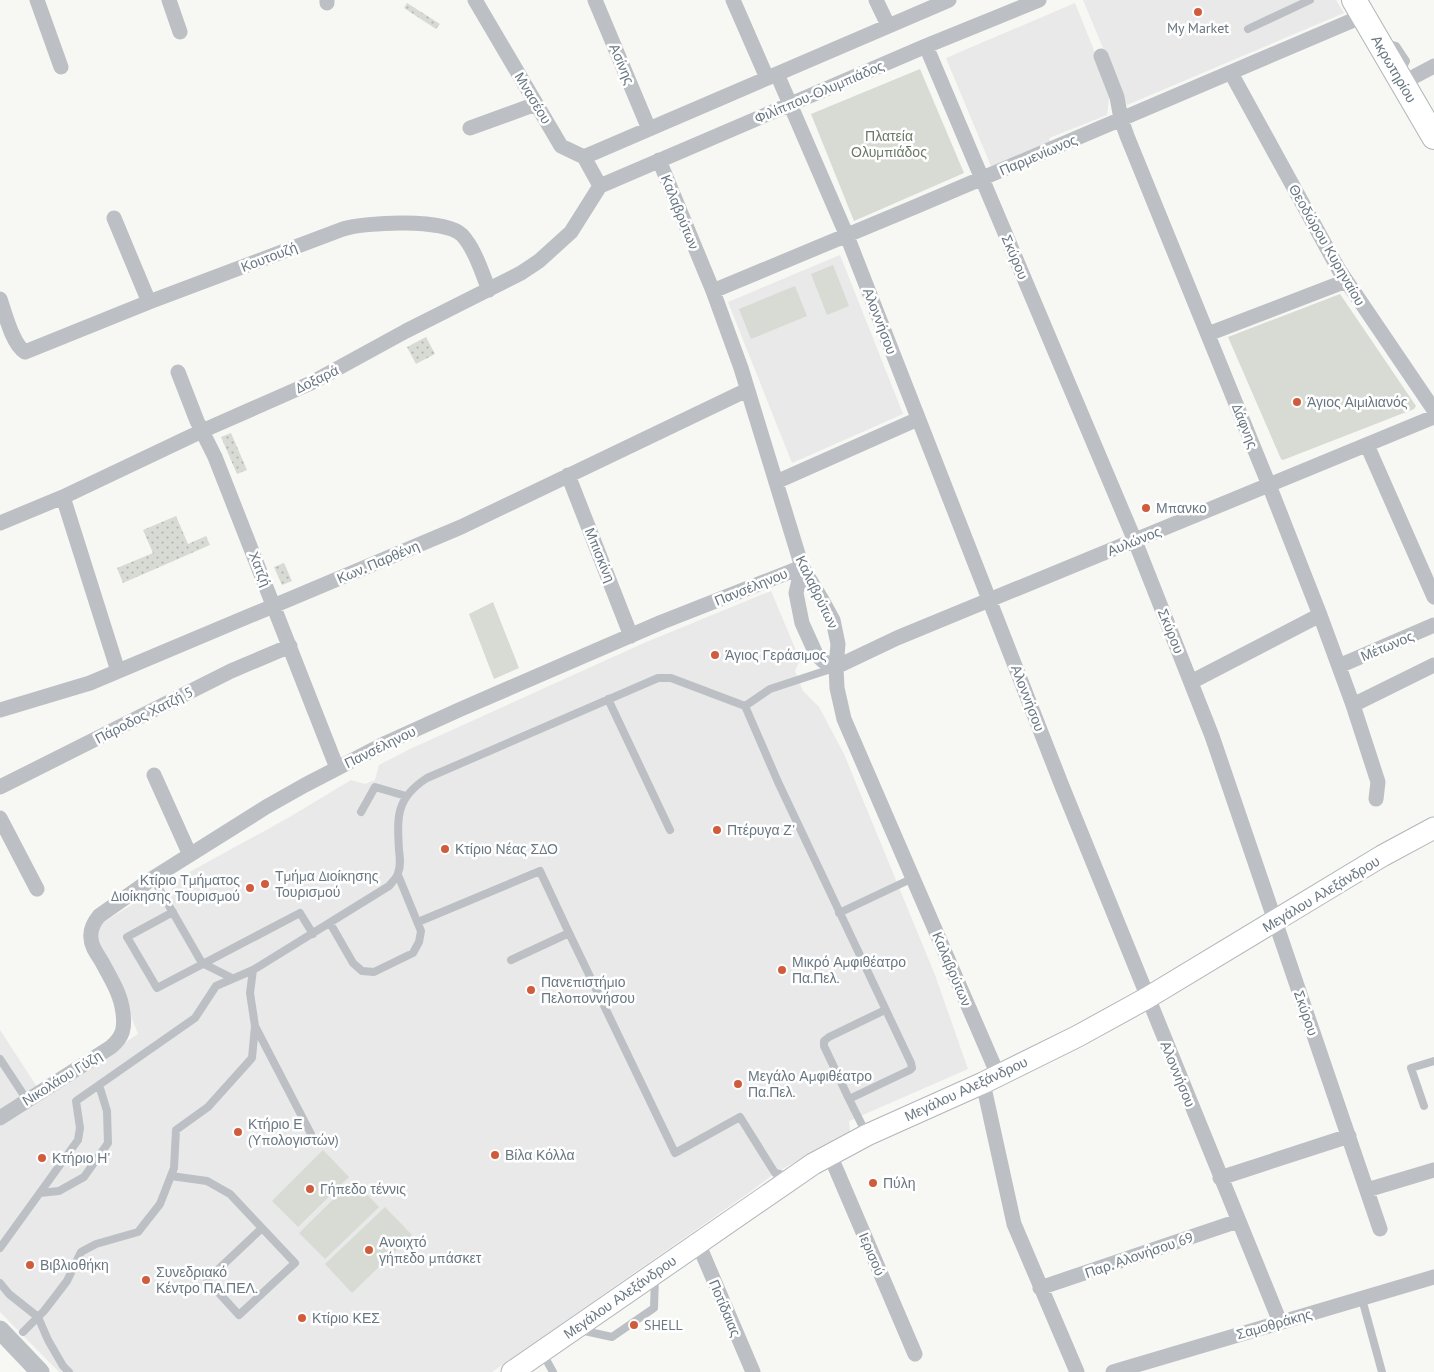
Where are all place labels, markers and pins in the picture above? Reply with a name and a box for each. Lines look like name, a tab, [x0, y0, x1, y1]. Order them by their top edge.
marker: My Market	[1192, 6, 1204, 18]
place label: My Market	[1167, 19, 1229, 37]
place label: Άγιος Αιμιλιανός	[1307, 393, 1408, 411]
marker: Άγιος Αιμιλιανός	[1291, 396, 1303, 408]
place label: Μπανκο	[1156, 499, 1207, 517]
marker: Μπανκο	[1140, 502, 1152, 514]
place label: Άγιος Γεράσιμος	[725, 646, 827, 664]
marker: Άγιος Γεράσιμος	[709, 649, 721, 661]
place label: Πτέρυγα Ζ'	[727, 821, 795, 839]
marker: Πτέρυγα Ζ'	[711, 824, 723, 836]
place label: Κτίριο Νέας ΣΔΟ	[455, 840, 558, 858]
marker: Κτίριο Νέας ΣΔΟ	[439, 843, 451, 855]
place label: Τμήμα Διοίκησης Τουρισμού	[275, 867, 379, 901]
place label: Κτίριο Τμήματος Διοίκησης Τουρισμού	[111, 871, 240, 905]
marker: Τμήμα Διοίκησης Τουρισμού	[259, 878, 271, 890]
marker: Κτίριο Τμήματος Διοίκησης Τουρισμού	[244, 882, 256, 894]
place label: Μικρό Αμφιθέατρο Πα.Πελ.	[792, 953, 906, 987]
marker: Μικρό Αμφιθέατρο Πα.Πελ.	[776, 964, 788, 976]
place label: Πανεπιστήμιο Πελοποννήσου	[541, 973, 635, 1007]
marker: Πανεπιστήμιο Πελοποννήσου	[525, 984, 537, 996]
place label: Μεγάλο Αμφιθέατρο Πα.Πελ.	[748, 1067, 872, 1101]
marker: Μεγάλο Αμφιθέατρο Πα.Πελ.	[732, 1078, 744, 1090]
place label: Κτήριο Ε (Υπολογιστών)	[248, 1115, 339, 1149]
marker: Κτήριο Ε (Υπολογιστών)	[232, 1126, 244, 1138]
place label: Βίλα Κόλλα	[505, 1146, 575, 1164]
place label: Κτήριο Η'	[52, 1149, 110, 1167]
marker: Βίλα Κόλλα	[489, 1149, 501, 1161]
marker: Κτήριο Η'	[36, 1152, 48, 1164]
place label: Πύλη	[883, 1174, 916, 1192]
marker: Πύλη	[867, 1177, 879, 1189]
place label: Γήπεδο τέννις	[320, 1180, 406, 1198]
marker: Γήπεδο τέννις	[304, 1183, 316, 1195]
place label: Ανοιχτό γήπεδο μπάσκετ	[379, 1233, 482, 1267]
marker: Ανοιχτό γήπεδο μπάσκετ	[363, 1244, 375, 1256]
place label: Βιβλιοθήκη	[40, 1256, 109, 1274]
marker: Βιβλιοθήκη	[24, 1259, 36, 1271]
place label: Συνεδριακό Κέντρο ΠΑ.ΠΕΛ.	[156, 1263, 258, 1297]
marker: Συνεδριακό Κέντρο ΠΑ.ΠΕΛ.	[140, 1274, 152, 1286]
place label: Κτίριο ΚΕΣ	[312, 1309, 380, 1327]
marker: Κτίριο ΚΕΣ	[296, 1312, 308, 1324]
place label: SHELL	[644, 1316, 683, 1334]
marker: SHELL	[628, 1319, 640, 1331]

